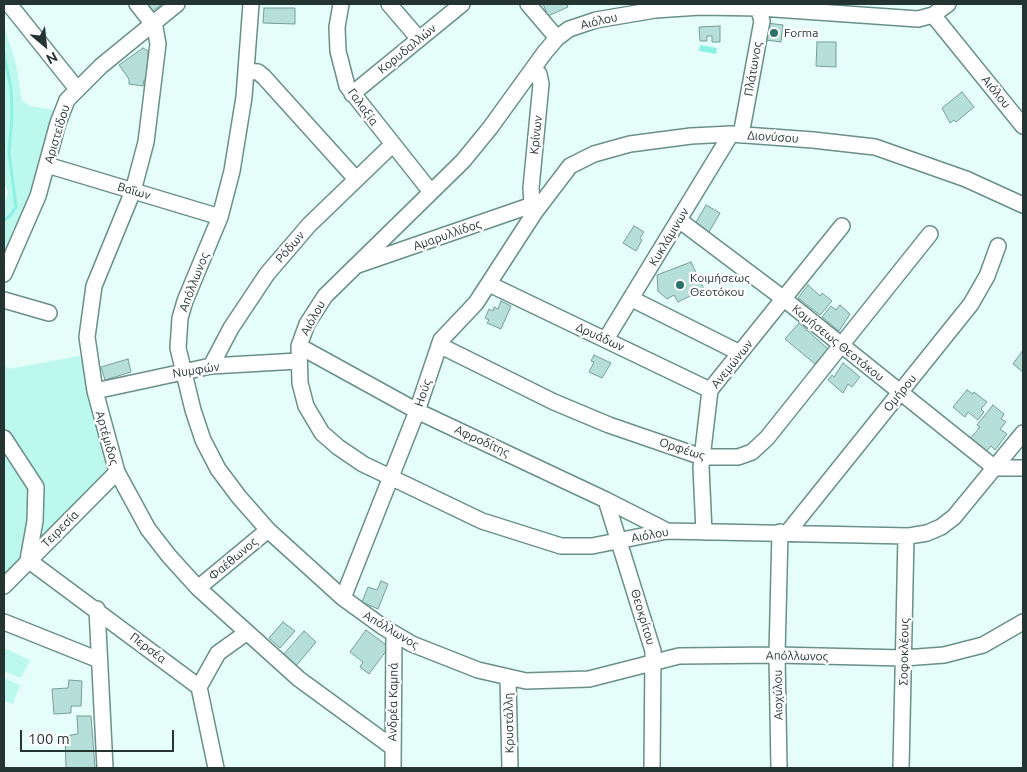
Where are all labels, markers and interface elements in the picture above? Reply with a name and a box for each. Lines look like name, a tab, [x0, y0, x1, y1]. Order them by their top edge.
street label: Αιόλου	[579, 10, 619, 32]
north arrow	[20, 20, 70, 70]
street label: Κορυδαλλών	[375, 21, 439, 77]
place label: Forma	[784, 26, 818, 40]
marker: Forma	[768, 27, 780, 39]
street label: Πλάτωνος	[741, 41, 765, 97]
text: N	[44, 49, 60, 68]
street label: Αιόλου	[979, 73, 1013, 111]
street label: Γαλαξία	[345, 86, 381, 128]
street label: Αριστείδου	[41, 103, 73, 165]
street label: Κρίνων	[527, 115, 545, 155]
street label: Διονύσου	[747, 128, 799, 146]
street label: Βαΐων	[116, 179, 152, 203]
street label: Κυκλάμινων	[646, 205, 692, 269]
street label: Αμαρυλλίδος	[411, 217, 483, 253]
street label: Ρόδων	[272, 228, 308, 266]
street label: Απόλλωνος	[176, 250, 212, 314]
place label: Κοιμήσεως Θεοτόκου	[690, 271, 750, 299]
marker: Κοιμήσεως Θεοτόκου	[674, 279, 686, 291]
street label: Αιόλου	[298, 298, 328, 338]
street label: Κομήσεως Θεοτόκου	[789, 302, 887, 384]
street label: Δρυάδων	[574, 320, 626, 354]
street label: Ανεμώνων	[708, 337, 756, 391]
street label: Νυμφών	[172, 359, 220, 381]
street label: Ομήρου	[881, 371, 919, 415]
street label: Ηούς	[412, 378, 434, 408]
street label: Αρτέμιδος	[92, 409, 122, 467]
street label: Αφροδίτης	[452, 422, 512, 460]
street label: Ορφέως	[657, 435, 707, 463]
street label: Tειρεσία	[38, 507, 82, 551]
street label: Αιόλου	[630, 525, 670, 545]
street label: Φαέθωνος	[206, 535, 260, 583]
street label: Θεοκρίτου	[628, 587, 658, 647]
street label: Απόλλωνος	[361, 608, 421, 652]
street label: Σοφοκλέους	[896, 618, 912, 686]
street label: Περσέα	[127, 630, 169, 666]
street label: Απόλλωνος	[766, 648, 828, 664]
street label: Ανδρέα Καμπά	[385, 662, 401, 742]
street label: Αιοχύλου	[770, 670, 786, 720]
street label: Κρυστάλλη	[501, 693, 517, 753]
scale bar	[22, 720, 176, 752]
text: 100 m	[28, 730, 70, 747]

